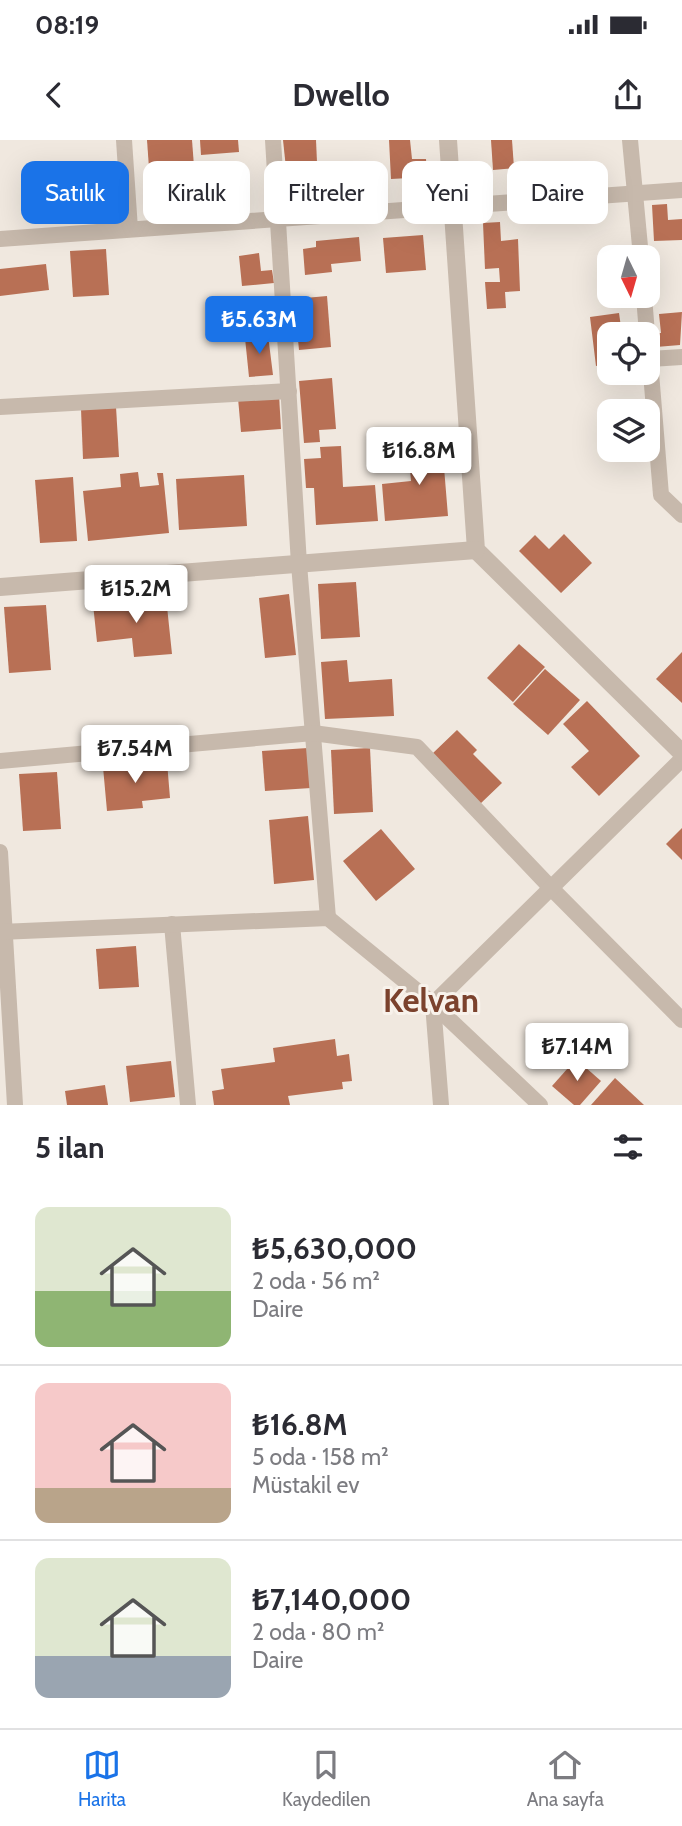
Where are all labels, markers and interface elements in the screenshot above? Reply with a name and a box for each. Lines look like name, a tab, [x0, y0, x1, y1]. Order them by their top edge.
text: 08:19	[35, 9, 99, 41]
text: Dwello	[292, 75, 390, 114]
icon: back	[35, 76, 73, 114]
icon: share	[609, 76, 647, 114]
chip: Satılık	[21, 161, 129, 224]
chip: Kiralık	[143, 161, 250, 224]
chip: Filtreler	[264, 161, 388, 224]
chip: Yeni	[402, 161, 493, 224]
chip: Daire	[507, 161, 608, 224]
north arrow	[597, 245, 660, 308]
map controls	[597, 245, 660, 462]
pin: ₺5.63M	[202, 296, 316, 356]
text: ₺5.63M	[221, 305, 297, 333]
button: locate	[597, 322, 660, 385]
button: layers	[597, 399, 660, 462]
pin: ₺16.8M	[362, 428, 476, 487]
text: ₺16.8M	[382, 436, 456, 464]
pin: ₺15.2M	[79, 566, 193, 625]
text: ₺15.2M	[101, 574, 171, 602]
pin: ₺7.54M	[78, 726, 192, 785]
text: ₺7.54M	[97, 734, 173, 762]
district label: Kelvan	[383, 980, 479, 1020]
pin: ₺7.14M	[520, 1024, 634, 1083]
text: ₺7.14M	[541, 1032, 613, 1060]
icon: filters	[609, 1128, 647, 1166]
text: 5 ilan	[35, 1129, 104, 1166]
text: ₺5,630,000	[252, 1230, 417, 1267]
icon: home	[91, 1235, 175, 1319]
text: 2 oda · 56 m²	[252, 1267, 380, 1295]
text: Daire	[252, 1295, 303, 1323]
text: ₺16.8M	[252, 1406, 348, 1443]
icon: home	[91, 1411, 175, 1495]
text: 5 oda · 158 m²	[252, 1443, 389, 1471]
text: Müstakil ev	[252, 1471, 360, 1499]
text: ₺7,140,000	[252, 1581, 411, 1618]
icon: home	[91, 1586, 175, 1670]
text: 2 oda · 80 m²	[252, 1618, 384, 1646]
text: Daire	[252, 1646, 303, 1674]
tab: Harita	[78, 1746, 126, 1811]
tab: Kaydedilen	[282, 1746, 371, 1811]
tab: Ana sayfa	[527, 1746, 604, 1811]

